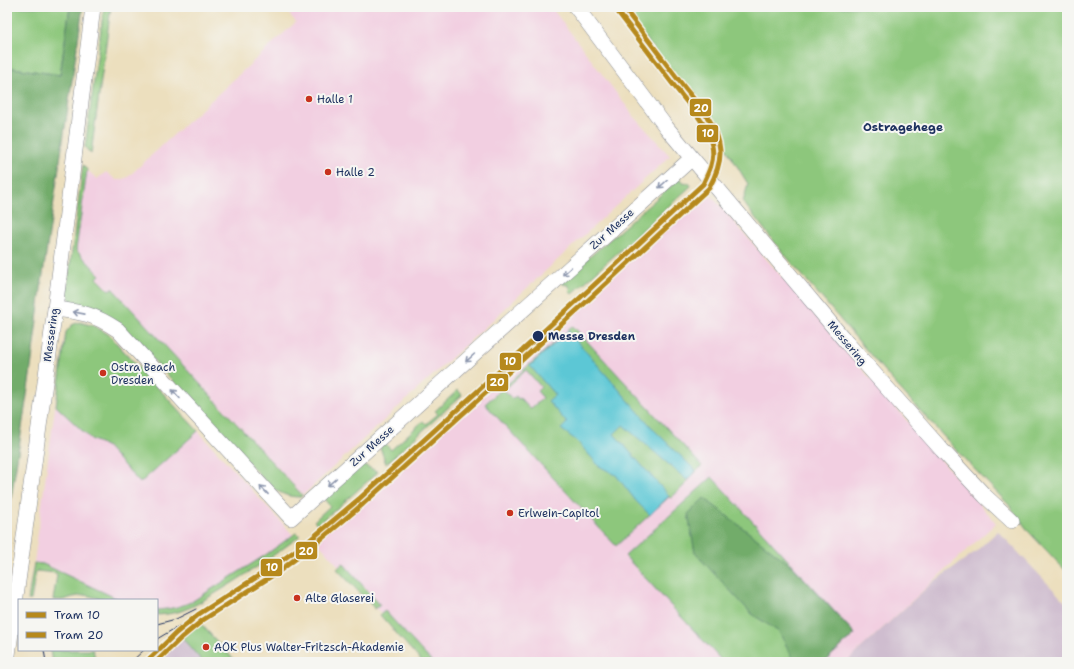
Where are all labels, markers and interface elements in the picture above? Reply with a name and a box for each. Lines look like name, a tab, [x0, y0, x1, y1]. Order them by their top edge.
place label: Halle 1	[317, 92, 353, 107]
marker: Halle 1	[304, 94, 314, 104]
line badge: 20	[689, 98, 712, 117]
text: 20	[693, 101, 709, 116]
district label: Ostragehege	[863, 119, 943, 135]
line badge: 10	[696, 124, 719, 143]
text: 10	[702, 126, 714, 141]
place label: Halle 2	[336, 165, 375, 180]
marker: Halle 2	[323, 167, 333, 177]
one-way arrow	[658, 179, 668, 188]
street label: Zur Messe	[587, 205, 637, 253]
one-way arrow	[561, 266, 572, 275]
street label: Messering	[40, 307, 62, 363]
one-way arrow	[73, 308, 86, 316]
street label: Messering	[824, 317, 870, 369]
marker: Messe Dresden	[531, 329, 545, 343]
place label: Messe Dresden	[548, 329, 636, 344]
line badge: 10	[499, 352, 522, 371]
one-way arrow	[465, 353, 475, 362]
text: 10	[504, 354, 516, 369]
place label: Ostra Beach Dresden	[111, 360, 175, 388]
marker: Ostra Beach Dresden	[98, 368, 108, 378]
line badge: 20	[486, 373, 509, 392]
text: 20	[489, 375, 505, 390]
one-way arrow	[172, 390, 181, 400]
street label: Zur Messe	[347, 422, 397, 470]
one-way arrow	[327, 477, 337, 486]
one-way arrow	[259, 485, 269, 495]
place label: Erlwein-Capitol	[518, 506, 600, 521]
marker: Erlwein-Capitol	[505, 508, 515, 518]
line badge: 20	[295, 541, 318, 560]
text: 20	[298, 544, 314, 559]
line badge: 10	[260, 558, 283, 577]
text: 10	[266, 560, 278, 575]
place label: Alte Glaserei	[305, 591, 374, 606]
marker: Alte Glaserei	[292, 593, 302, 603]
legend	[18, 599, 158, 651]
text: Tram 10	[54, 607, 100, 623]
text: Tram 20	[54, 627, 104, 643]
place label: AOK Plus Walter-Fritzsch-Akademie	[214, 640, 404, 655]
marker: AOK Plus Walter-Fritzsch-Akademie	[201, 642, 211, 652]

